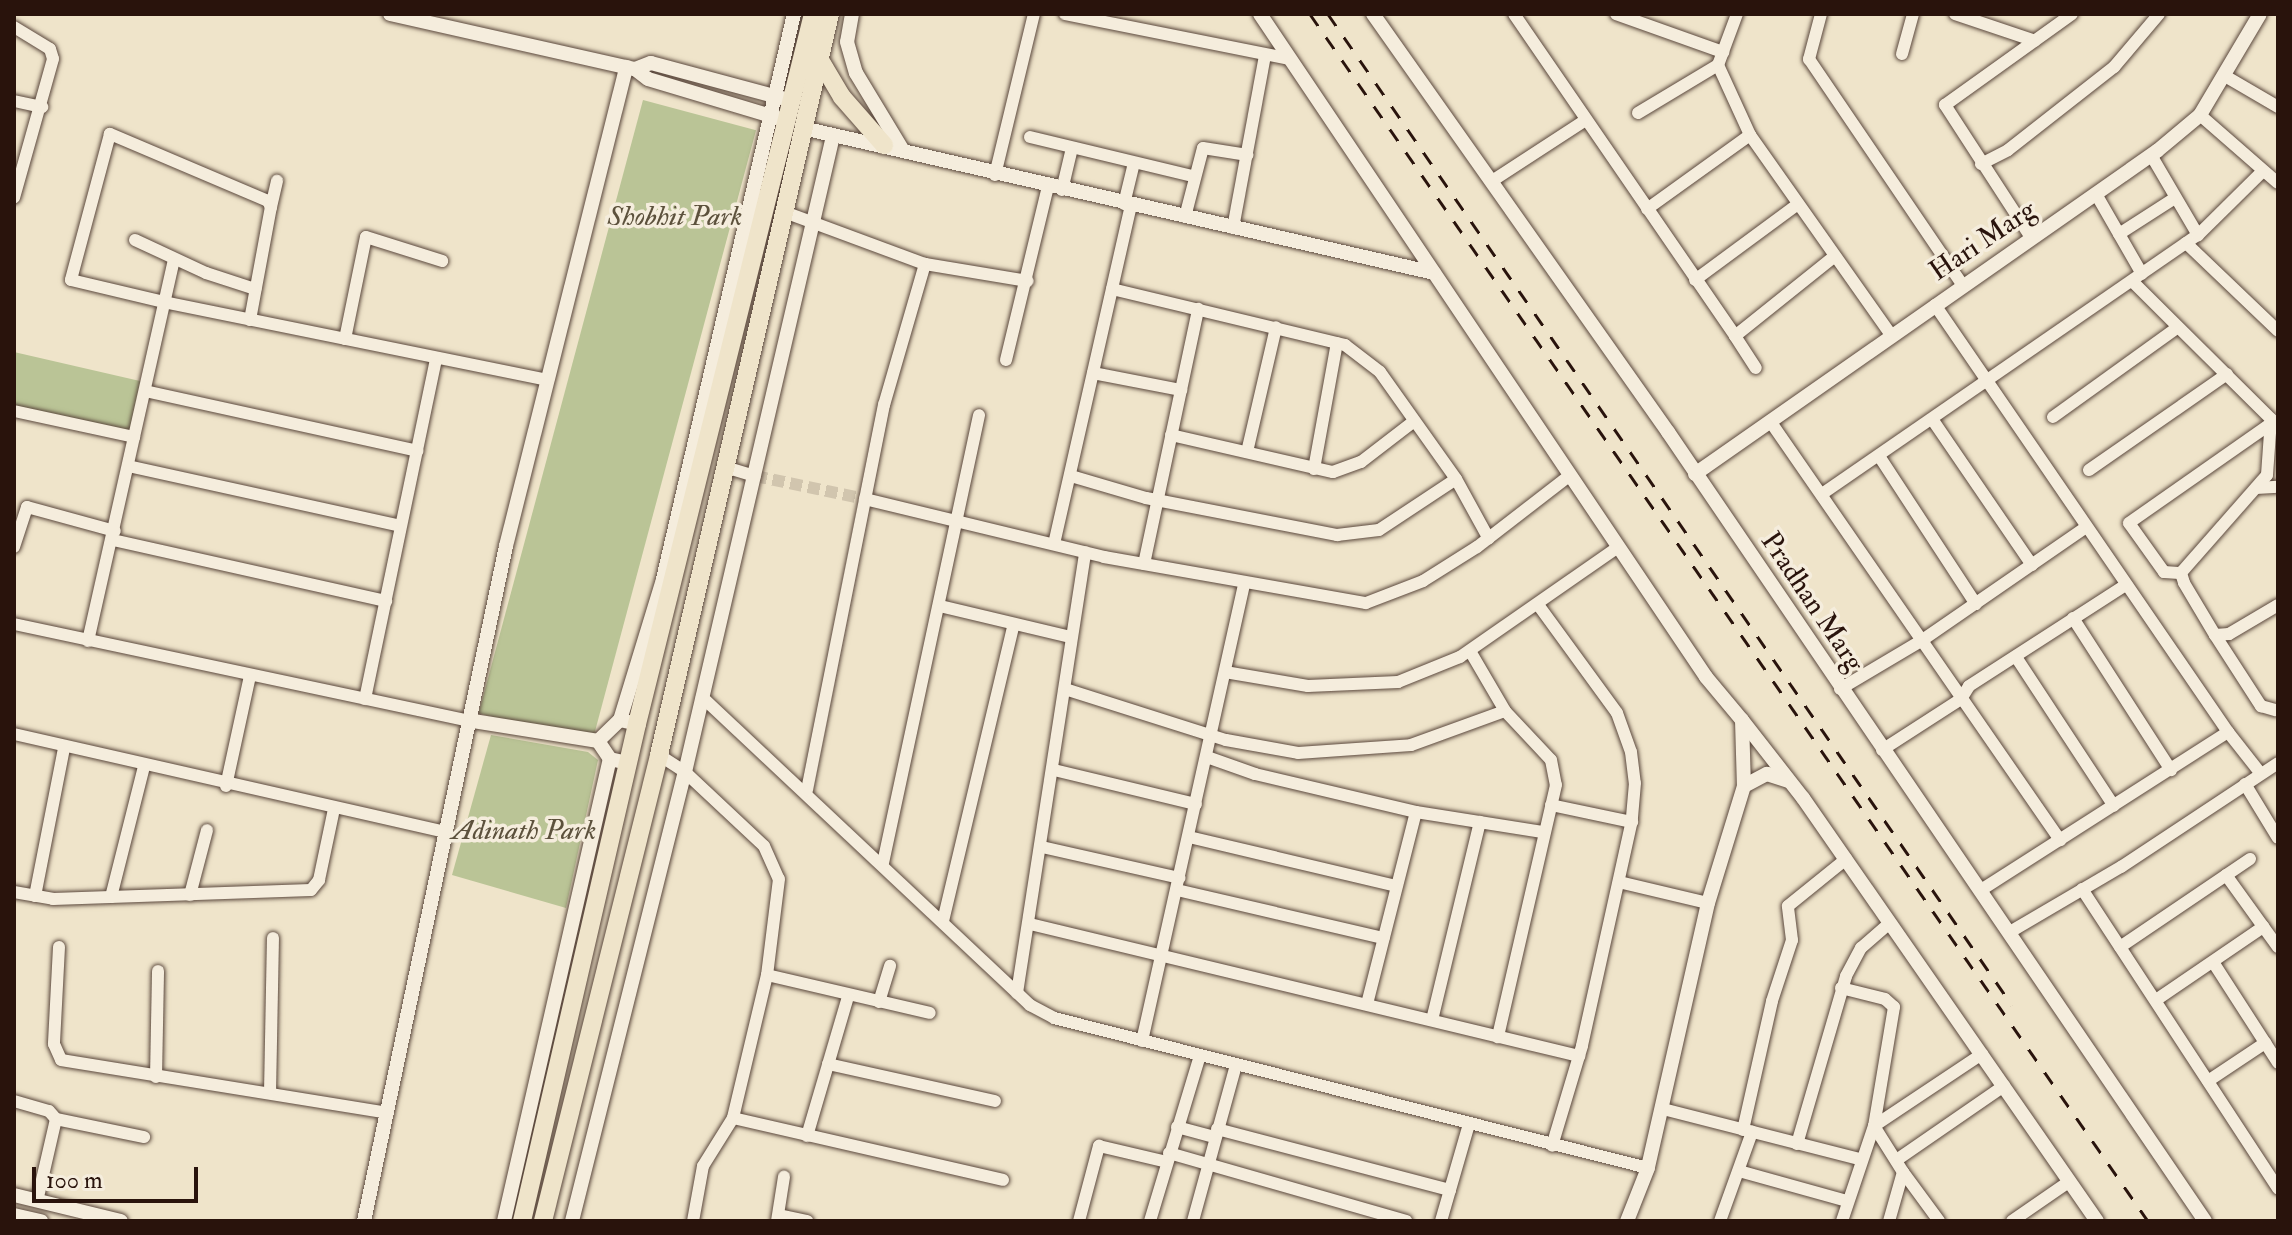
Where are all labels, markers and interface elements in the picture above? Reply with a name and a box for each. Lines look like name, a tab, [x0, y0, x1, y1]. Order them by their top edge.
street label: Hari Marg	[1924, 193, 2042, 289]
park label: Shobhit Park	[608, 200, 742, 234]
street label: Pradhan Marg	[1753, 526, 1871, 678]
park label: Adinath Park	[452, 814, 596, 848]
scale bar	[36, 1151, 202, 1201]
text: 100 m	[46, 1165, 103, 1196]

